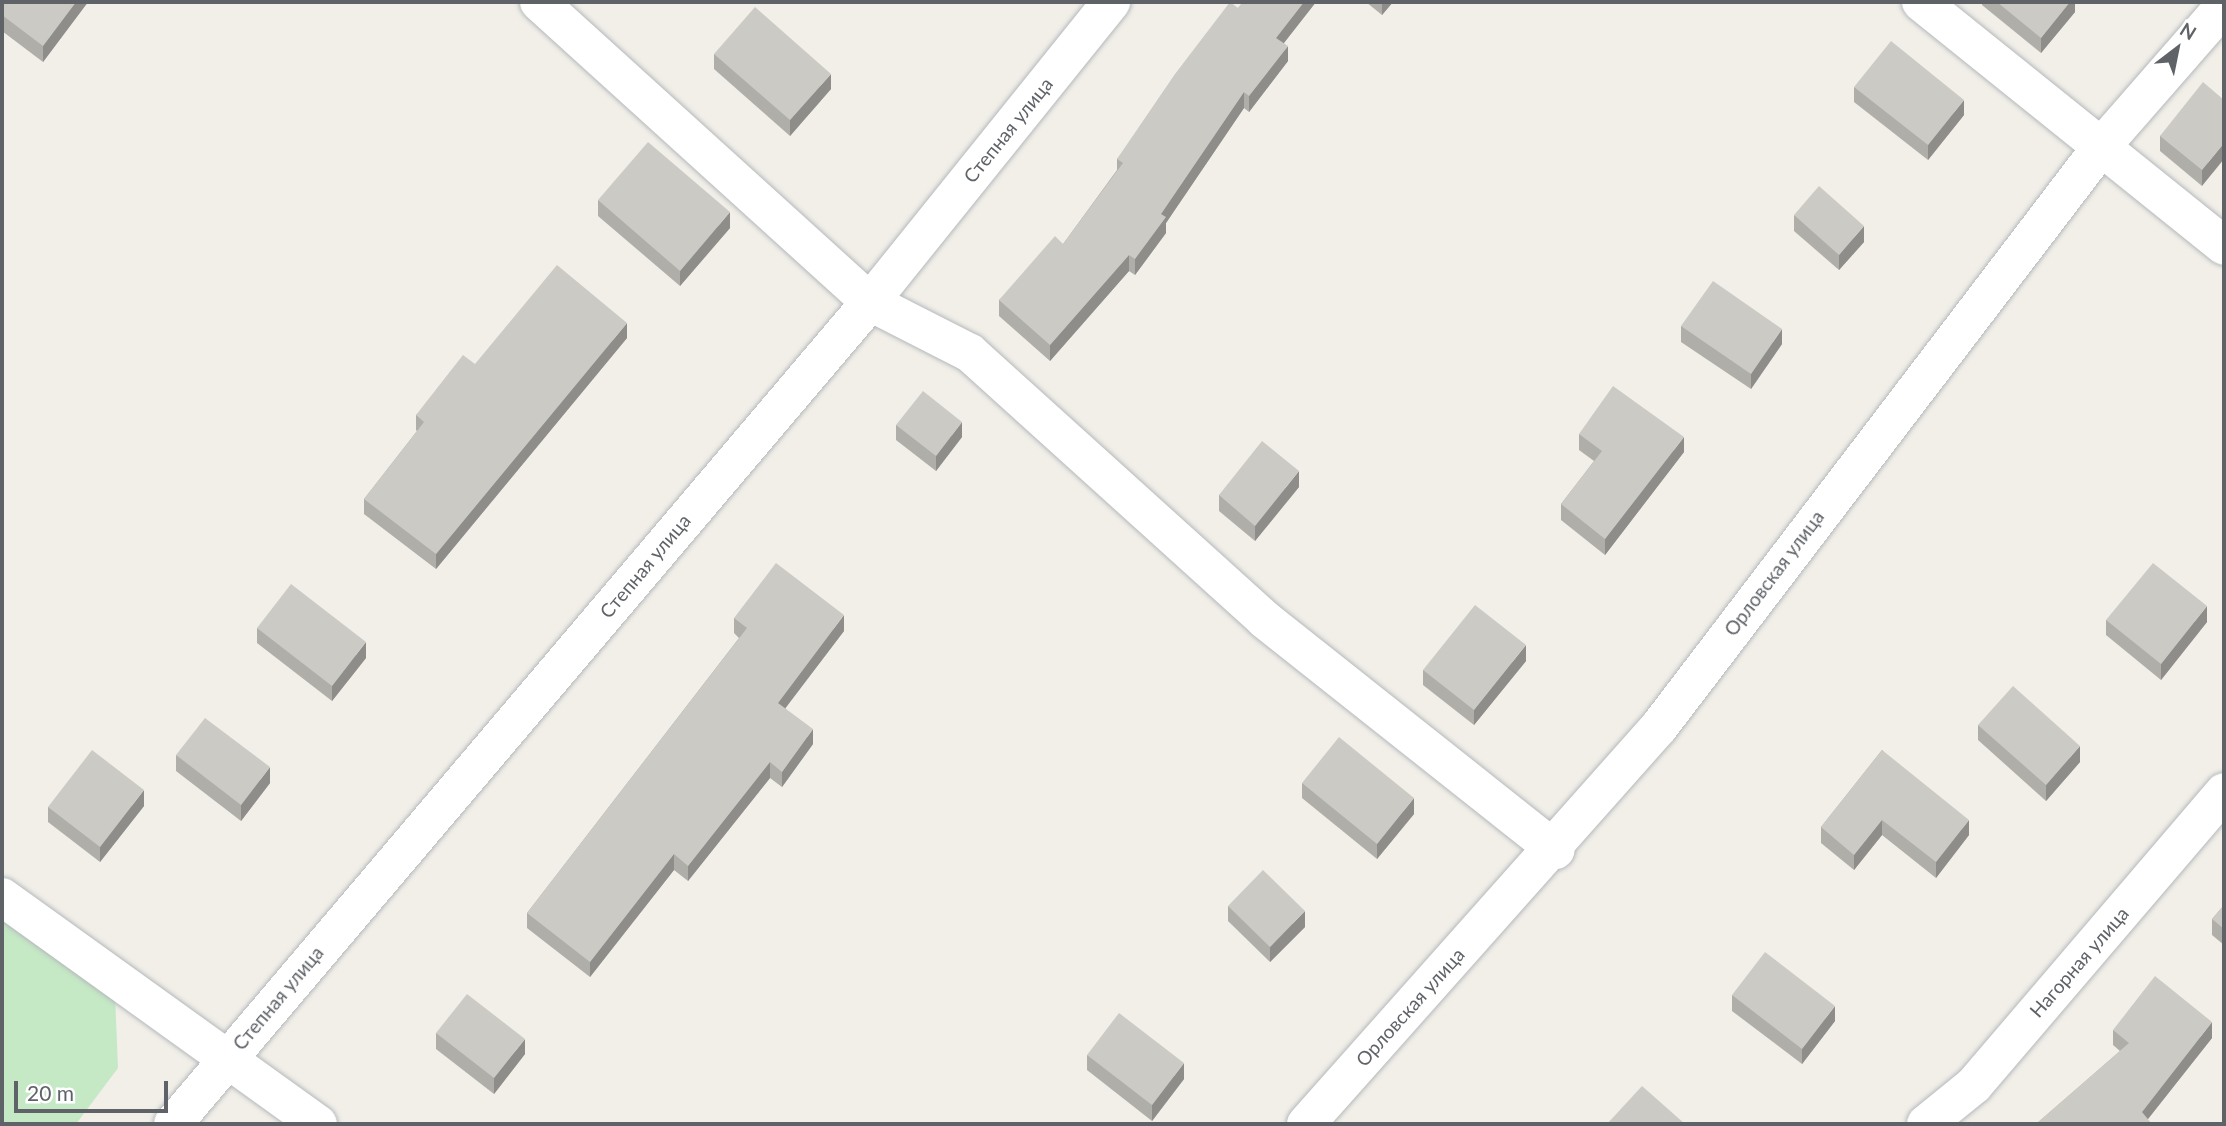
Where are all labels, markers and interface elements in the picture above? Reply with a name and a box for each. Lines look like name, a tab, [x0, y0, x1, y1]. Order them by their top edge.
north arrow	[2142, 14, 2212, 84]
text: N	[2176, 17, 2201, 44]
street label: Степная улица	[959, 73, 1057, 187]
street label: Орловская улица	[1719, 506, 1829, 640]
street label: Степная улица	[595, 509, 695, 623]
street label: Нагорная улица	[2025, 902, 2133, 1022]
street label: Степная улица	[228, 941, 328, 1055]
street label: Орловская улица	[1351, 943, 1469, 1071]
scale bar	[18, 1066, 172, 1110]
text: 20 m	[27, 1080, 74, 1105]

